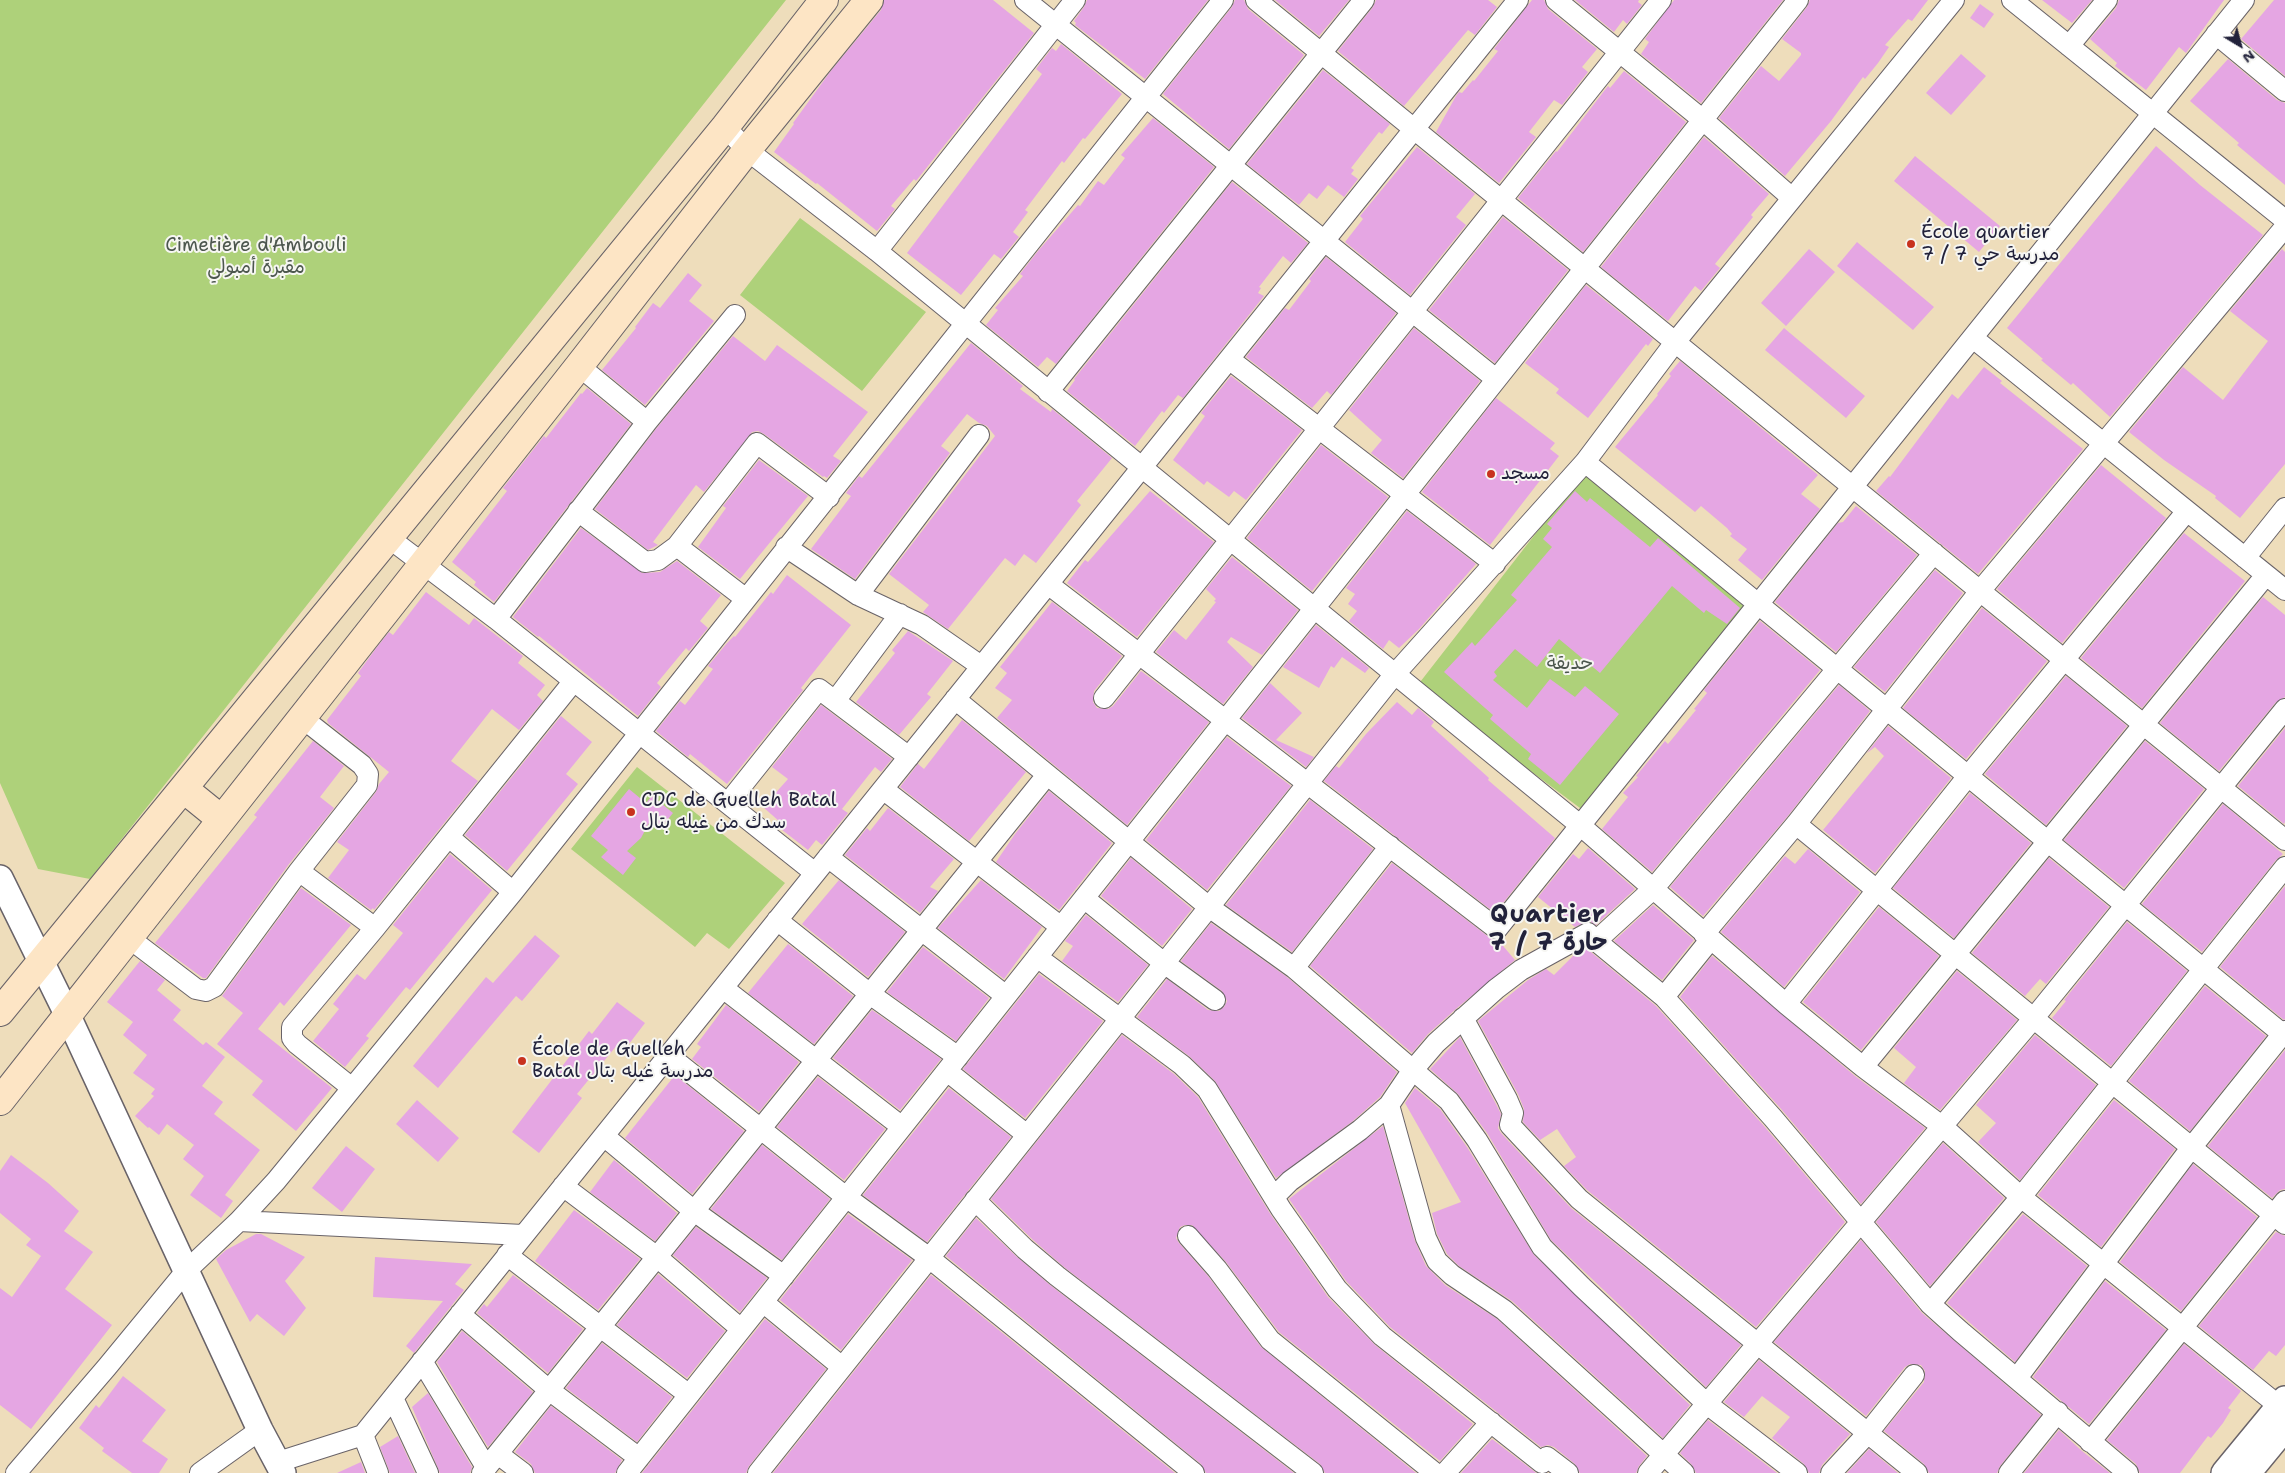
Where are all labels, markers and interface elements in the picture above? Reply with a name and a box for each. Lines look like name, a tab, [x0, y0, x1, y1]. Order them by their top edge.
north arrow	[2215, 20, 2265, 70]
text: N	[2239, 46, 2259, 68]
place label: École quartier 7 / مدرسة حي 7	[1921, 222, 2059, 266]
park label: Cimetière d'Ambouli مقبرة أمبولي	[165, 235, 347, 279]
marker: École quartier 7 / مدرسة حي 7	[1905, 238, 1917, 250]
place label: مسجد	[1501, 463, 1550, 485]
marker: مسجد	[1485, 468, 1497, 480]
park label: حديقة	[1547, 653, 1593, 675]
place label: CDC de Guelleh Batal سدك من غيله بتال	[641, 790, 836, 834]
marker: CDC de Guelleh Batal سدك من غيله بتال	[625, 806, 637, 818]
district label: Quartier 7 / حارة 7	[1489, 902, 1607, 958]
place label: École de Guelleh Batal مدرسة غيله بتال	[532, 1039, 714, 1083]
marker: École de Guelleh Batal مدرسة غيله بتال	[516, 1055, 528, 1067]

